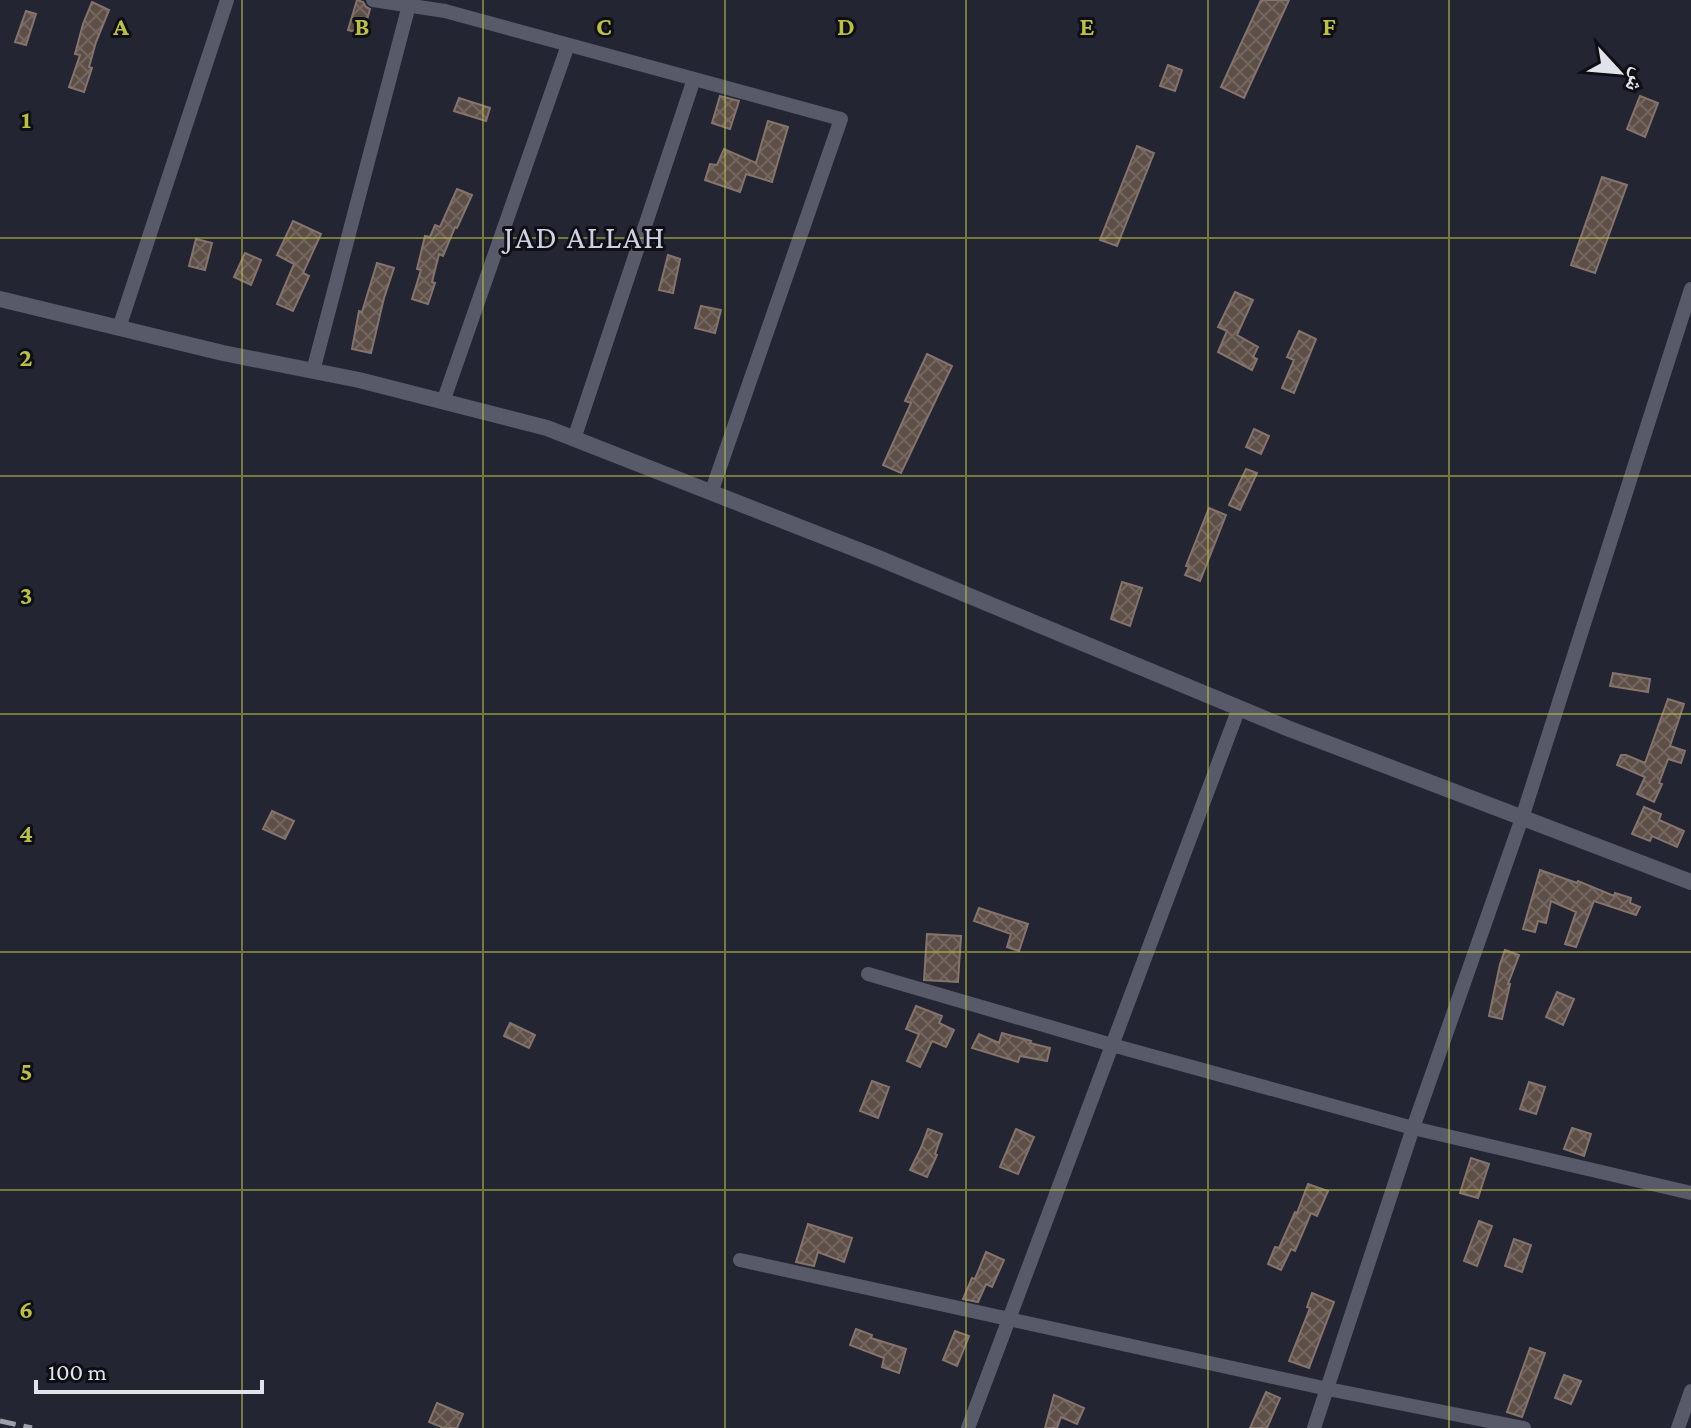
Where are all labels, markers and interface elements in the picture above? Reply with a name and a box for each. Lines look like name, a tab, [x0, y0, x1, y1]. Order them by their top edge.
text: A	[112, 12, 129, 41]
text: B	[354, 12, 370, 41]
text: C	[596, 12, 612, 41]
text: D	[837, 12, 855, 41]
text: E	[1080, 12, 1095, 41]
text: F	[1322, 12, 1336, 41]
north arrow	[1579, 32, 1659, 112]
text: ش	[1619, 64, 1653, 97]
text: 1	[21, 105, 31, 134]
district label: JAD ALLAH	[501, 219, 666, 255]
text: 2	[19, 343, 33, 372]
text: 3	[20, 581, 32, 610]
text: 4	[19, 819, 33, 848]
text: 5	[20, 1057, 32, 1086]
text: 6	[19, 1295, 33, 1324]
scale bar	[36, 1344, 262, 1394]
text: 100 m	[48, 1358, 107, 1385]

